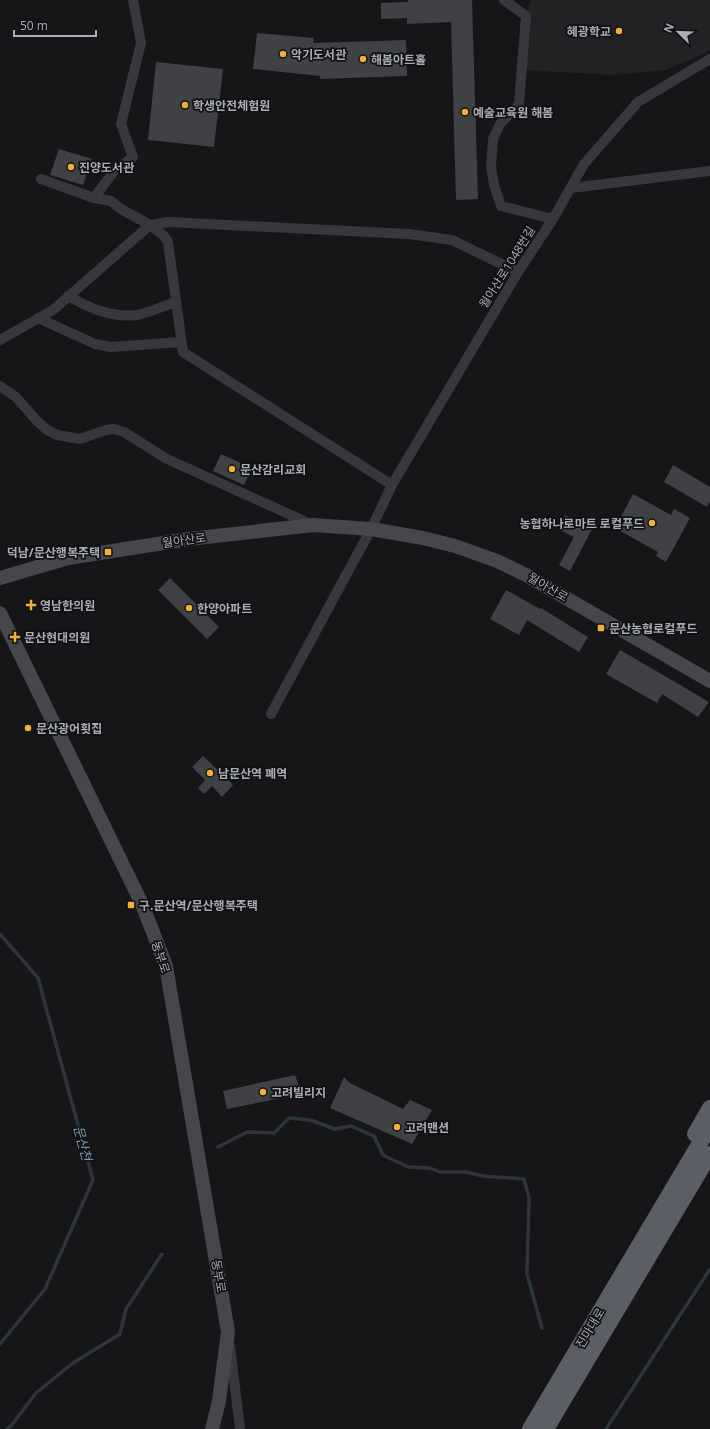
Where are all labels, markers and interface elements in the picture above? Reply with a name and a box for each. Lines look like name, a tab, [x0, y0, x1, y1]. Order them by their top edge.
scale bar	[14, 12, 96, 38]
north arrow	[658, 12, 698, 52]
text: 50 m	[20, 17, 48, 34]
text: N	[660, 21, 677, 35]
place label: 혜광학교	[567, 23, 611, 40]
marker: 혜광학교	[614, 26, 624, 36]
place label: 악기도서관	[291, 46, 346, 63]
marker: 악기도서관	[278, 49, 288, 59]
place label: 해봄아트홀	[371, 51, 426, 68]
marker: 해봄아트홀	[358, 54, 368, 64]
place label: 학생안전체험원	[193, 97, 270, 114]
marker: 학생안전체험원	[180, 100, 190, 110]
place label: 예술교육원 해봄	[473, 104, 553, 121]
marker: 예술교육원 해봄	[460, 107, 470, 117]
place label: 진양도서관	[79, 159, 134, 176]
marker: 진양도서관	[66, 162, 76, 172]
street label: 월아산로1048번길	[475, 223, 539, 311]
place label: 문산감리교회	[240, 461, 306, 478]
marker: 문산감리교회	[227, 464, 237, 474]
place label: 농협하나로마트 로컬푸드	[519, 515, 644, 532]
marker: 농협하나로마트 로컬푸드	[647, 518, 657, 528]
street label: 월아산로	[161, 529, 207, 551]
place label: 덕남/문산행복주택	[7, 544, 100, 561]
marker: 덕남/문산행복주택	[103, 547, 113, 557]
street label: 월아산로	[525, 569, 571, 605]
place label: 영남한의원	[40, 597, 95, 614]
marker: 영남한의원	[25, 599, 37, 611]
place label: 한양아파트	[197, 600, 252, 617]
marker: 한양아파트	[184, 603, 194, 613]
place label: 문산농협로컬푸드	[609, 620, 697, 637]
marker: 문산농협로컬푸드	[596, 623, 606, 633]
place label: 문산현대의원	[24, 629, 90, 646]
marker: 문산현대의원	[9, 631, 21, 643]
place label: 문산광어횟집	[36, 720, 102, 737]
marker: 문산광어횟집	[23, 723, 33, 733]
place label: 남문산역 폐역	[218, 765, 287, 782]
marker: 남문산역 폐역	[205, 768, 215, 778]
place label: 구.문산역/문산행복주택	[139, 897, 258, 914]
marker: 구.문산역/문산행복주택	[126, 900, 136, 910]
street label: 동부로	[148, 939, 174, 975]
place label: 고려빌리지	[271, 1084, 326, 1101]
marker: 고려빌리지	[258, 1087, 268, 1097]
place label: 고려맨션	[405, 1119, 449, 1136]
marker: 고려맨션	[392, 1122, 402, 1132]
water label: 문산천	[70, 1123, 97, 1164]
street label: 동부로	[208, 1258, 230, 1294]
street label: 진마대로	[571, 1305, 609, 1351]

